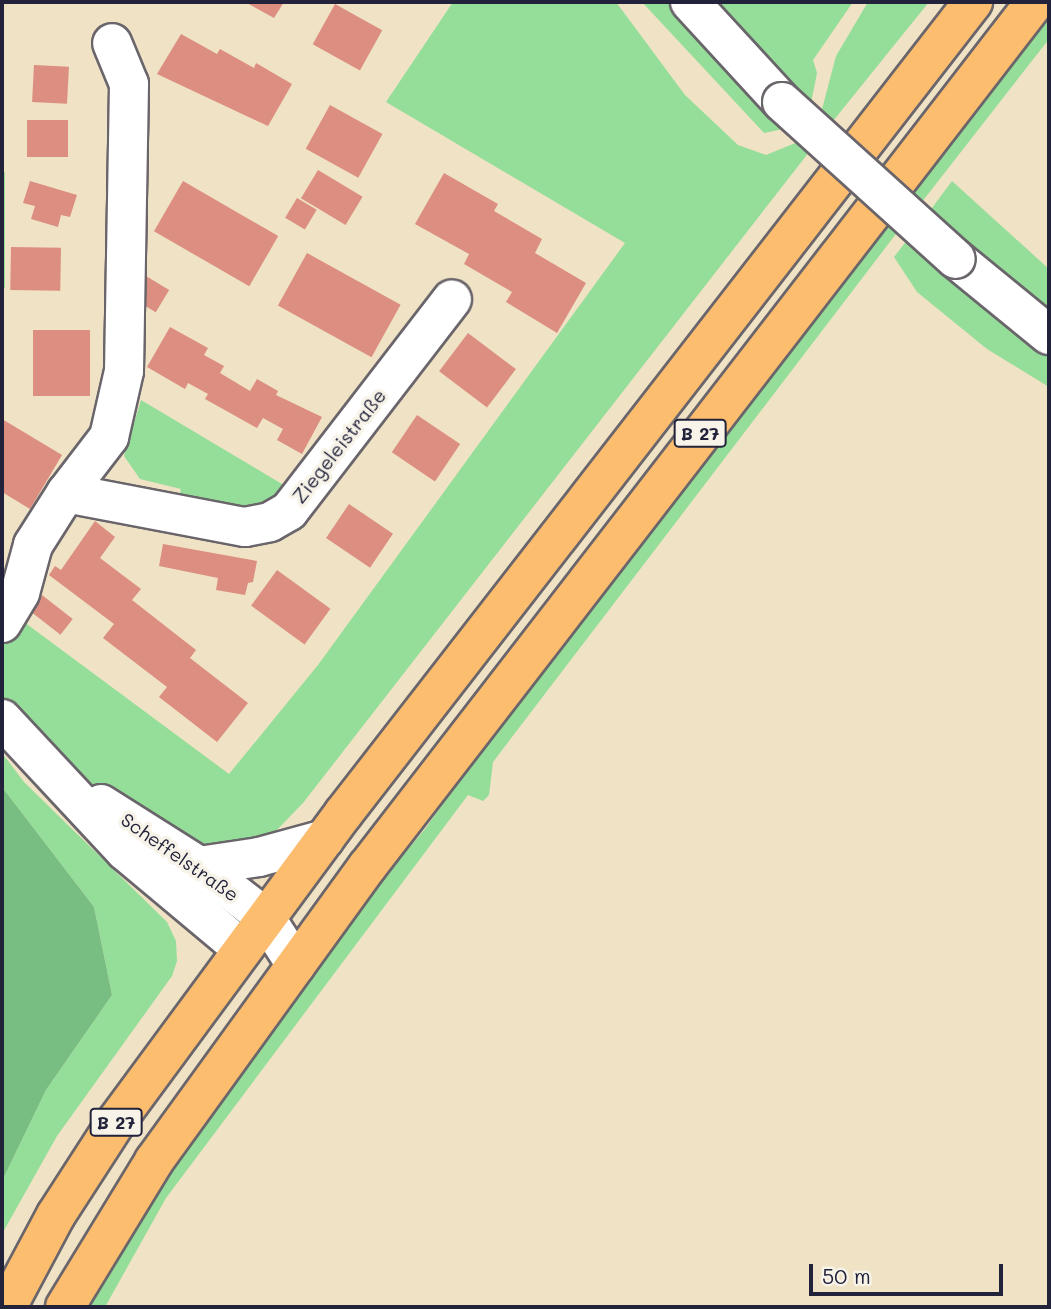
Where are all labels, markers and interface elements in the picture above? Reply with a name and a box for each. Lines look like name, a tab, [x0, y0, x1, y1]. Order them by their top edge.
street label: Ziegeleistraße	[287, 385, 391, 507]
road number: B 27	[672, 418, 728, 447]
street label: Scheffelstraße	[117, 808, 243, 906]
road number: B 27	[88, 1107, 144, 1136]
scale bar	[813, 1250, 1007, 1294]
text: 50 m	[822, 1262, 871, 1289]

